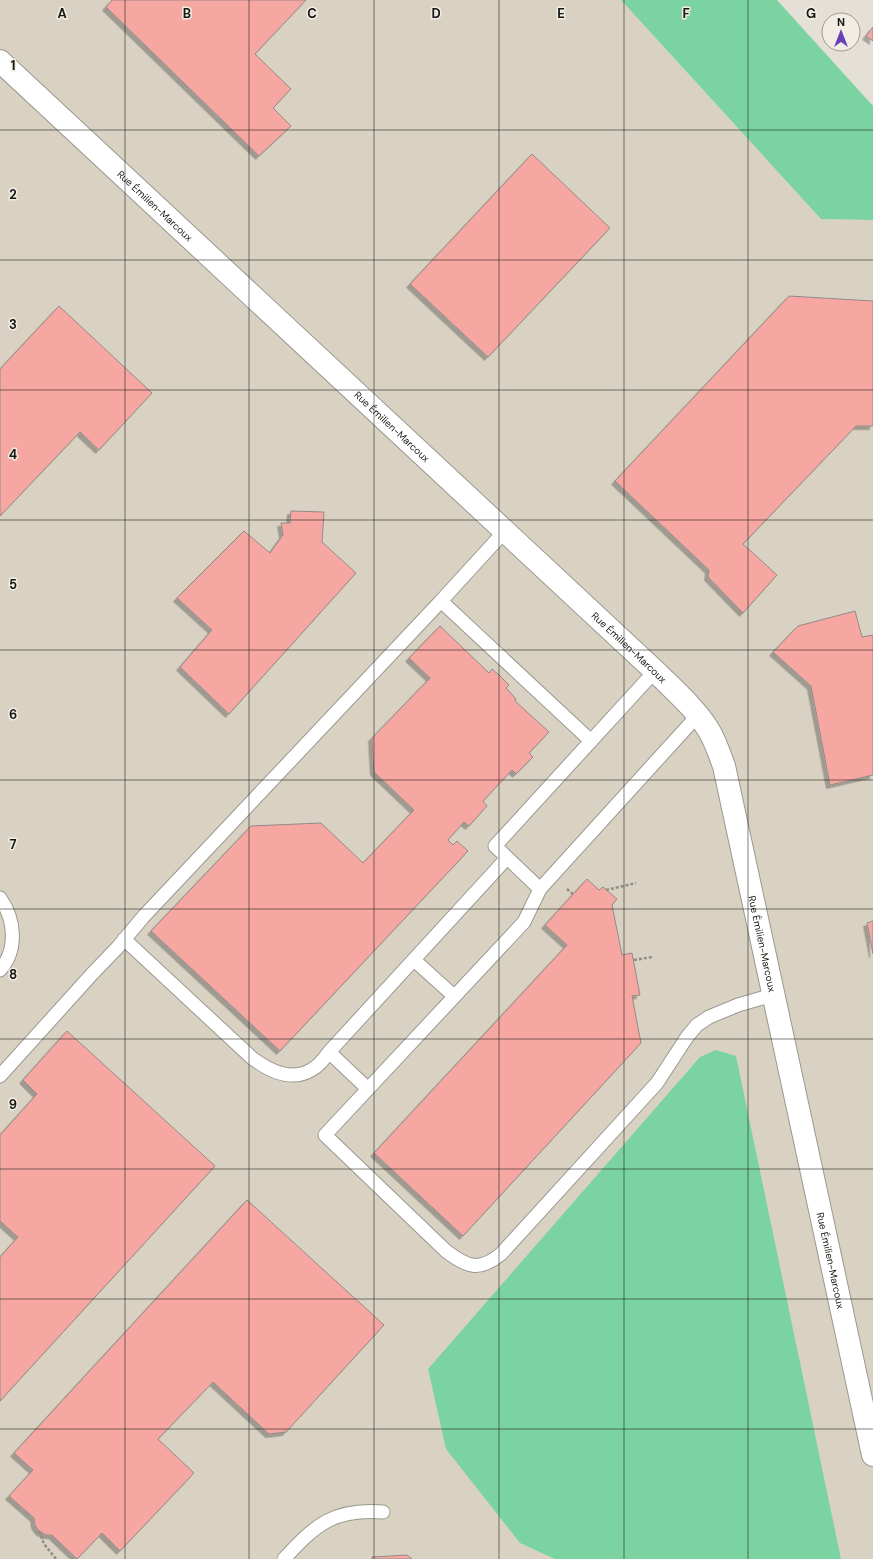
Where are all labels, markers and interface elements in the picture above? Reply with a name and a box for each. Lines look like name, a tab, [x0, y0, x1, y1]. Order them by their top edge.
text: A	[57, 5, 67, 22]
text: B	[183, 5, 191, 22]
text: C	[307, 5, 317, 22]
text: D	[431, 5, 441, 22]
text: E	[557, 5, 565, 22]
text: F	[682, 5, 690, 22]
text: G	[806, 5, 816, 22]
north arrow	[821, 12, 861, 52]
text: N	[837, 15, 845, 29]
text: 1	[11, 57, 15, 74]
street label: Rue Émilien-Marcoux	[115, 167, 196, 244]
text: 2	[9, 186, 17, 203]
text: 3	[9, 316, 17, 333]
street label: Rue Émilien-Marcoux	[352, 388, 433, 465]
text: 4	[9, 446, 17, 463]
text: 5	[9, 576, 17, 593]
street label: Rue Émilien-Marcoux	[589, 609, 669, 685]
text: 6	[9, 706, 17, 723]
text: 7	[10, 836, 17, 853]
street label: Rue Émilien-Marcoux	[746, 894, 779, 993]
text: 8	[9, 966, 17, 983]
text: 9	[9, 1096, 17, 1113]
street label: Rue Émilien-Marcoux	[814, 1211, 848, 1310]

